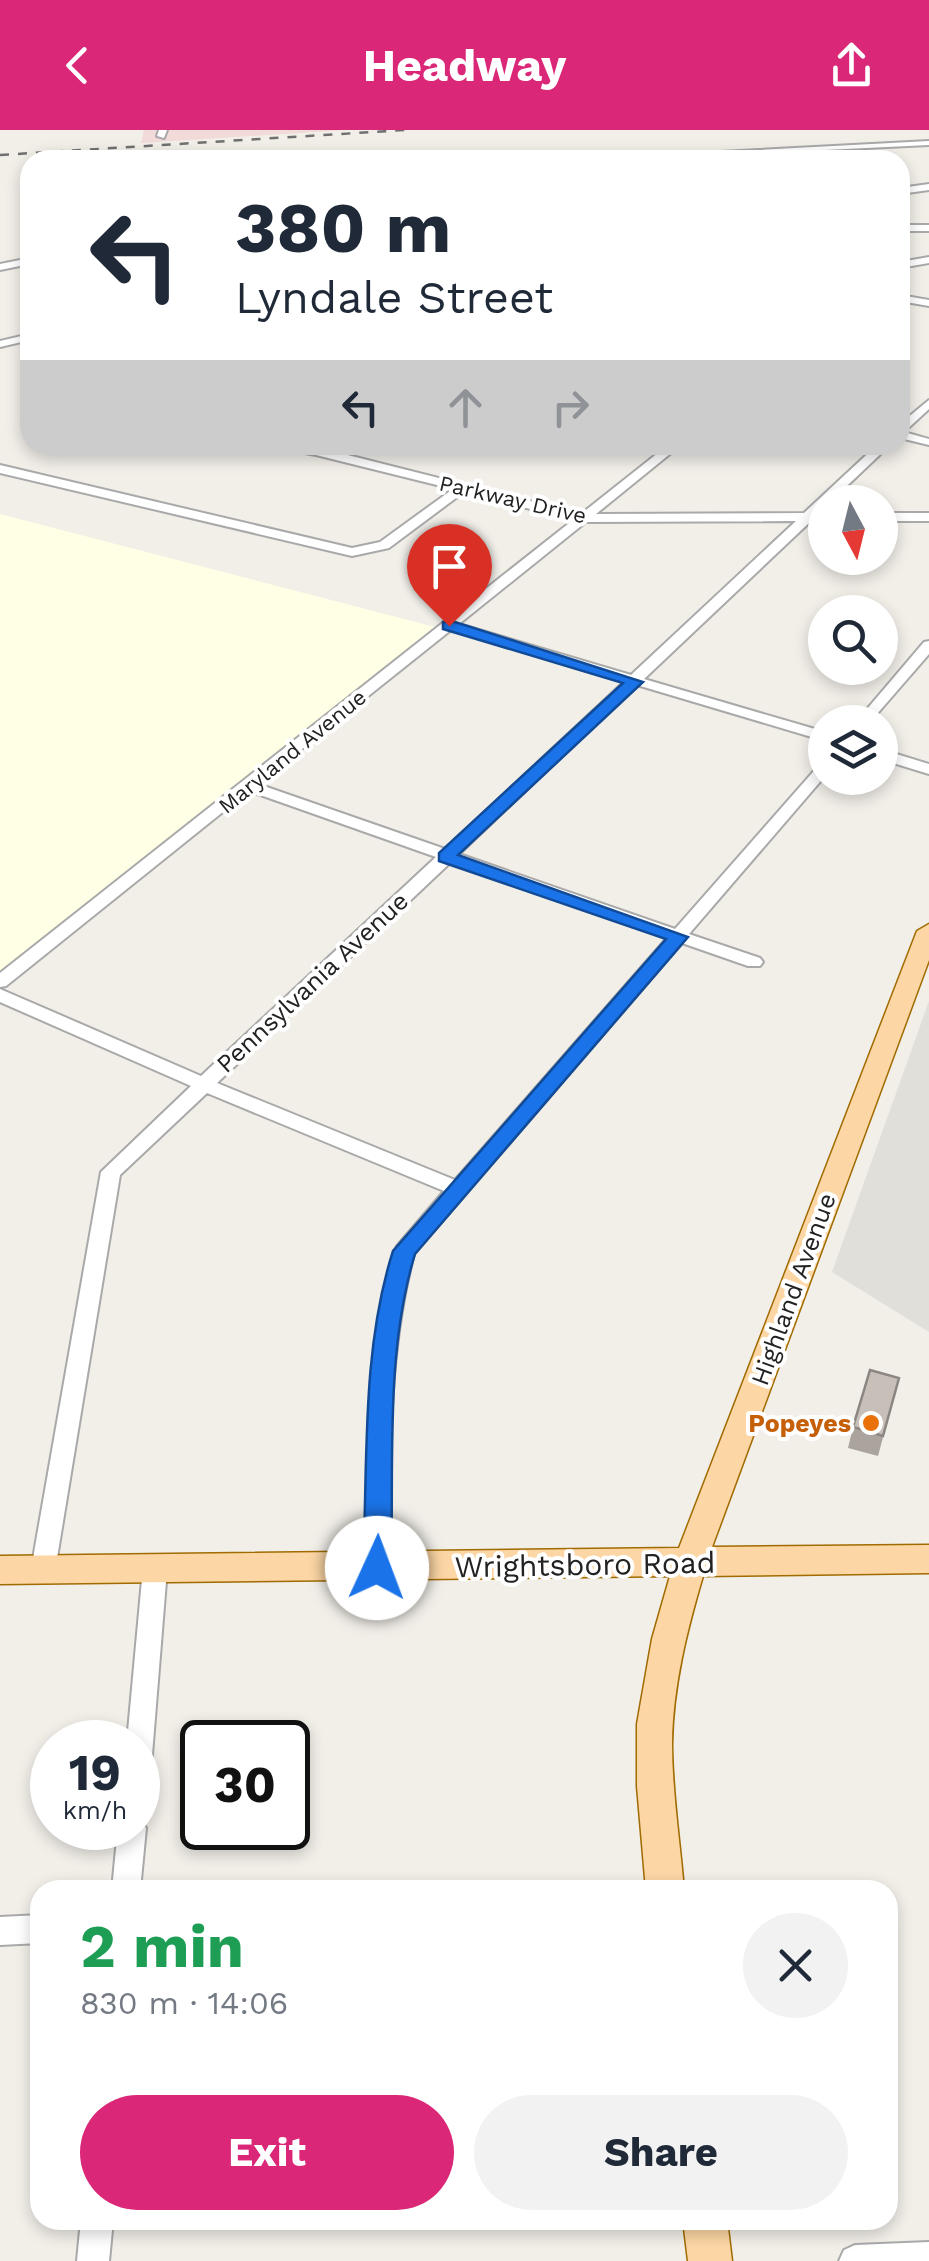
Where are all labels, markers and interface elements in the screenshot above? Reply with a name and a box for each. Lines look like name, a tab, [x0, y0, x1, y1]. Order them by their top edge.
icon: back	[50, 38, 105, 93]
icon: share	[824, 38, 879, 93]
text: Headway	[363, 39, 566, 92]
text: 380 m	[235, 187, 451, 269]
icon: left	[70, 190, 200, 320]
text: Lyndale Street	[235, 271, 553, 324]
icon: left	[333, 380, 388, 435]
icon: ahead	[438, 380, 493, 435]
icon: right	[543, 380, 598, 435]
street label: Parkway Drive	[437, 470, 589, 529]
north arrow	[808, 485, 898, 575]
map controls	[808, 485, 898, 795]
pin	[407, 524, 492, 627]
icon: arrive	[422, 539, 477, 594]
button: search	[808, 595, 898, 685]
street label: Maryland Avenue	[214, 684, 371, 819]
button: layers	[808, 705, 898, 795]
street label: Pennsylvania Avenue	[211, 886, 414, 1079]
street label: Highland Avenue	[745, 1189, 842, 1389]
place label: Popeyes	[748, 1409, 851, 1438]
marker: Popeyes	[860, 1412, 882, 1434]
position arrow	[325, 1516, 429, 1620]
street label: Wrightsboro Road	[454, 1545, 716, 1584]
speed limit sign: 30	[180, 1720, 310, 1850]
text: 19	[69, 1743, 121, 1802]
text: km/h	[63, 1796, 127, 1825]
text: 2 min	[80, 1911, 244, 1982]
button: close	[743, 1913, 848, 2018]
text: 830 m · 14:06	[80, 1984, 288, 2022]
button: Exit	[80, 2095, 454, 2210]
button: Share	[474, 2095, 848, 2210]

